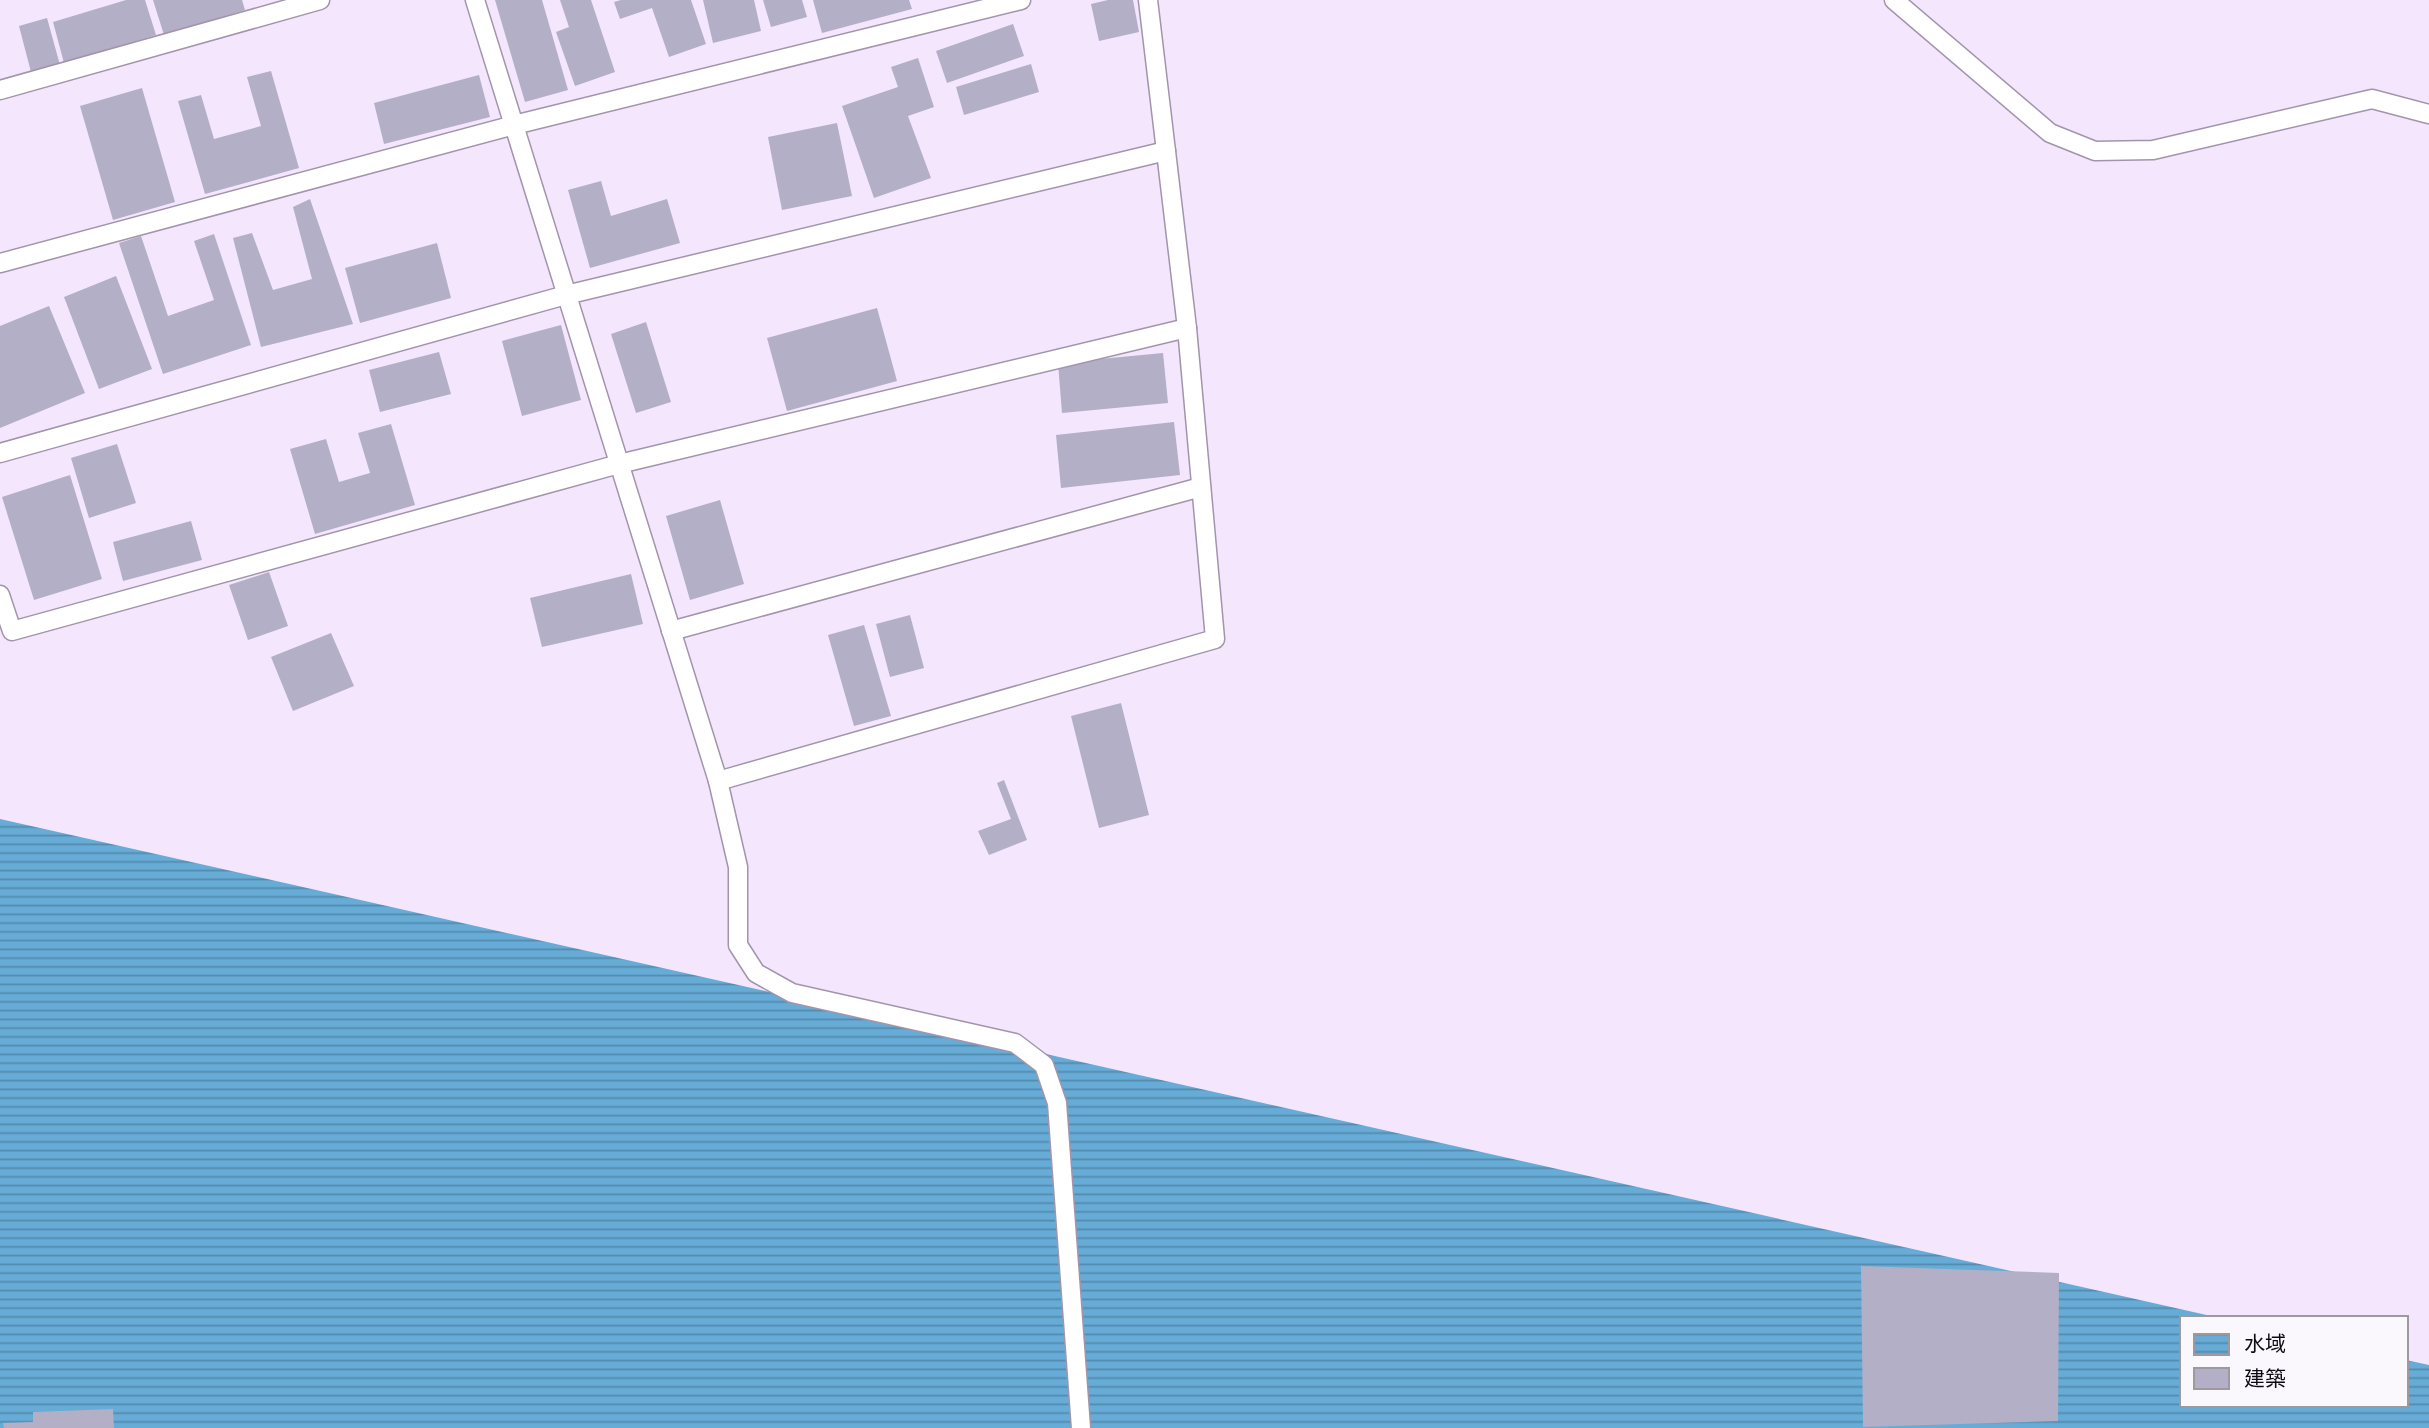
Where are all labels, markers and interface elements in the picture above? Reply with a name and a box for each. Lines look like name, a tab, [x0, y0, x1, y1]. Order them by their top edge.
legend	[2180, 1316, 2408, 1407]
text: 水域	[2244, 1327, 2286, 1357]
text: 建築	[2244, 1362, 2286, 1392]

